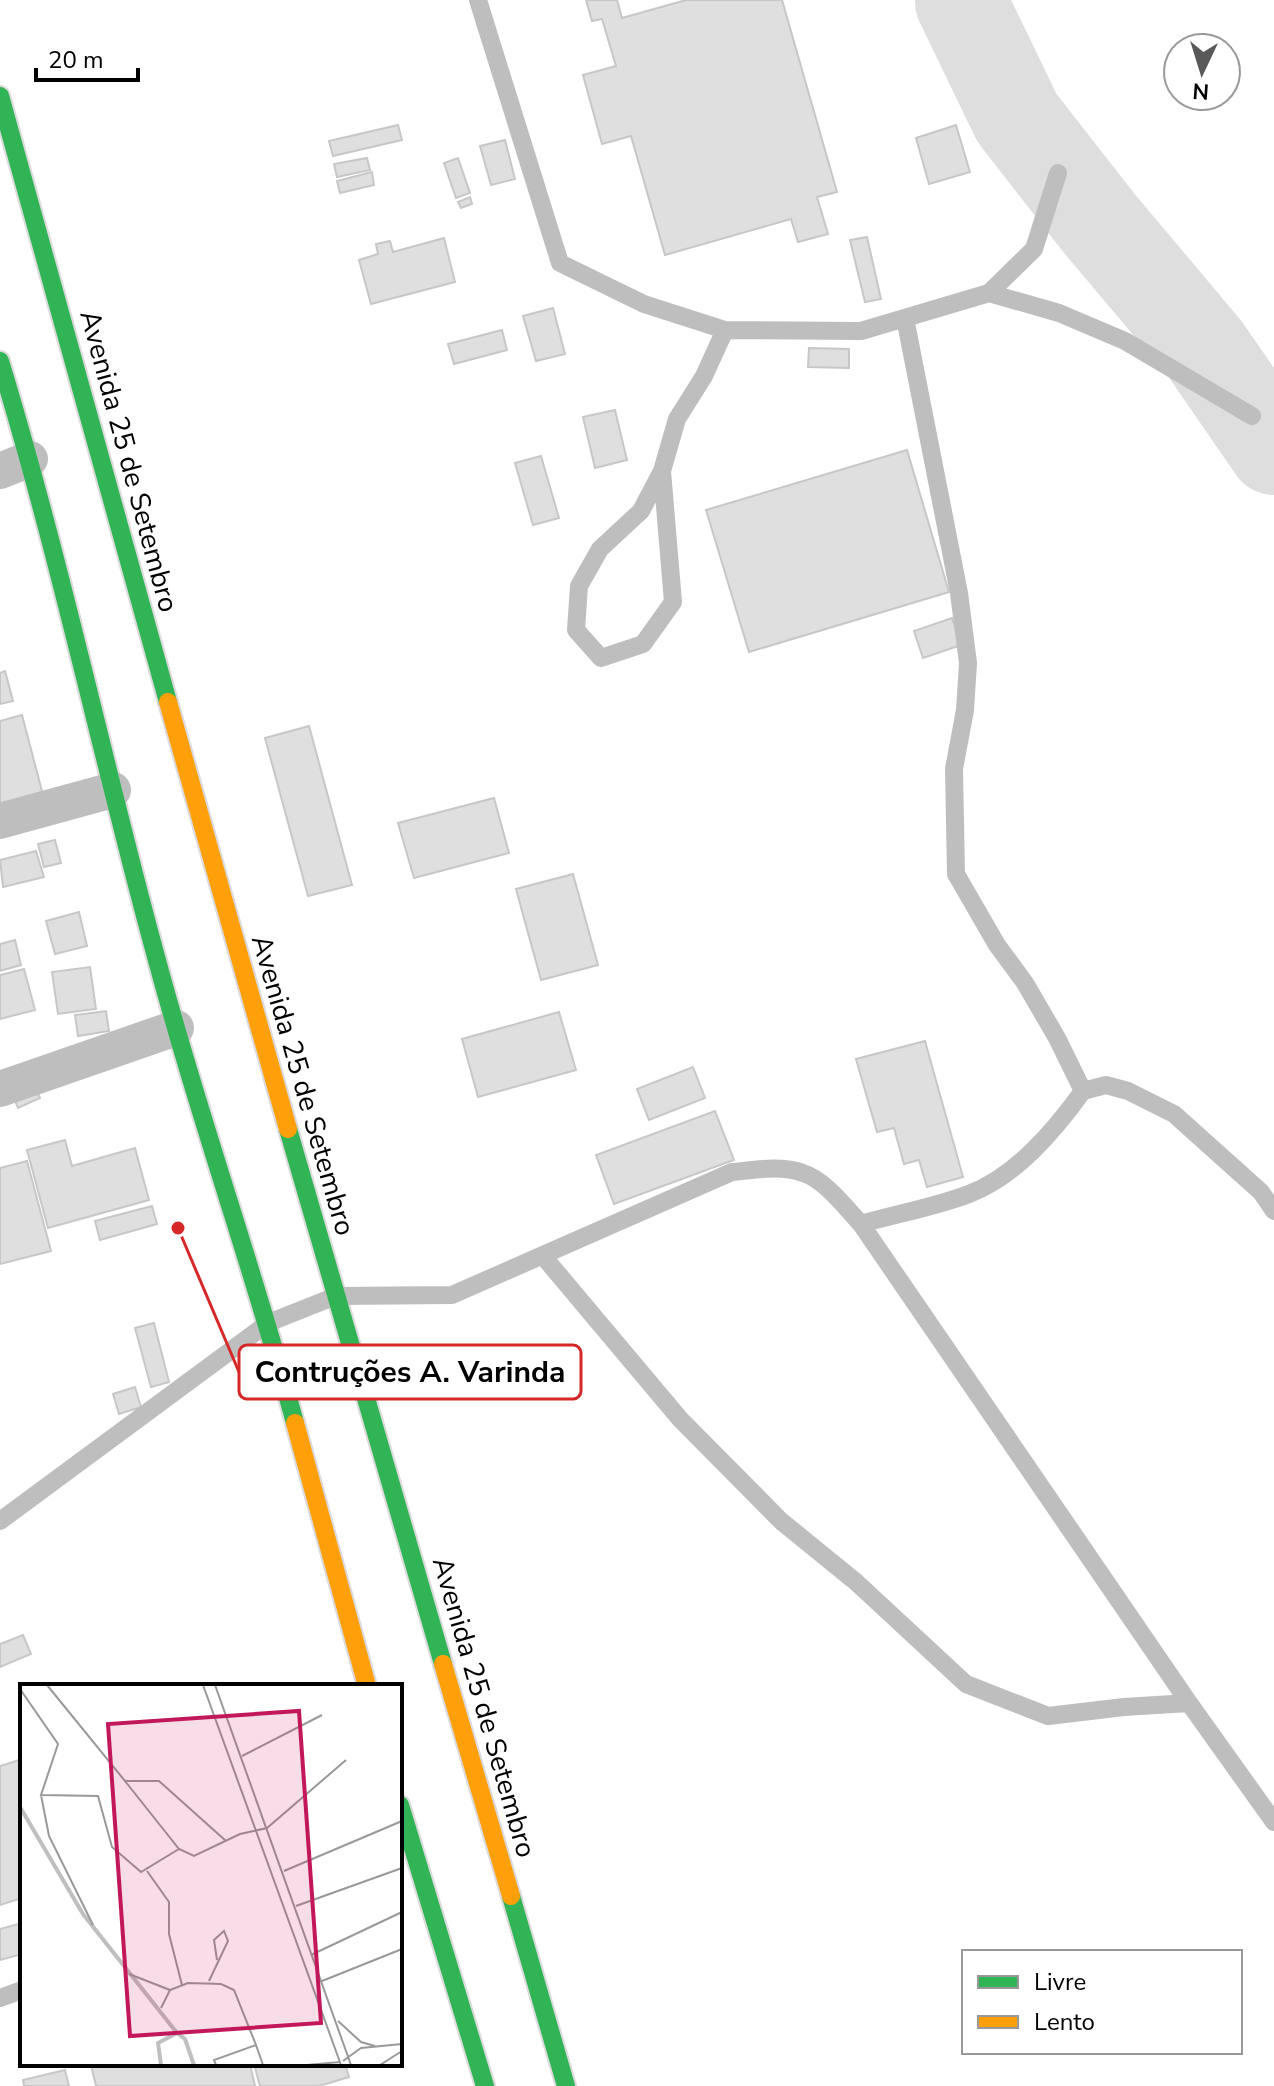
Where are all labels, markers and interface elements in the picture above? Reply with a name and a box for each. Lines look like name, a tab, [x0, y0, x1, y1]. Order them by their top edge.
scale bar	[36, 32, 138, 82]
north arrow	[1162, 32, 1242, 112]
text: 20 m	[48, 44, 104, 76]
text: N	[1191, 75, 1210, 106]
street label: Avenida 25 de Setembro	[70, 306, 188, 616]
street label: Avenida 25 de Setembro	[242, 931, 364, 1240]
callout: Contruções A. Varinda	[239, 1345, 581, 1399]
text: Contruções A. Varinda	[255, 1352, 565, 1393]
street label: Avenida 25 de Setembro	[423, 1553, 545, 1862]
inset map	[20, 1684, 402, 2066]
legend	[962, 1950, 1242, 2054]
text: Livre	[1034, 1966, 1086, 1998]
text: Lento	[1034, 2006, 1095, 2038]

